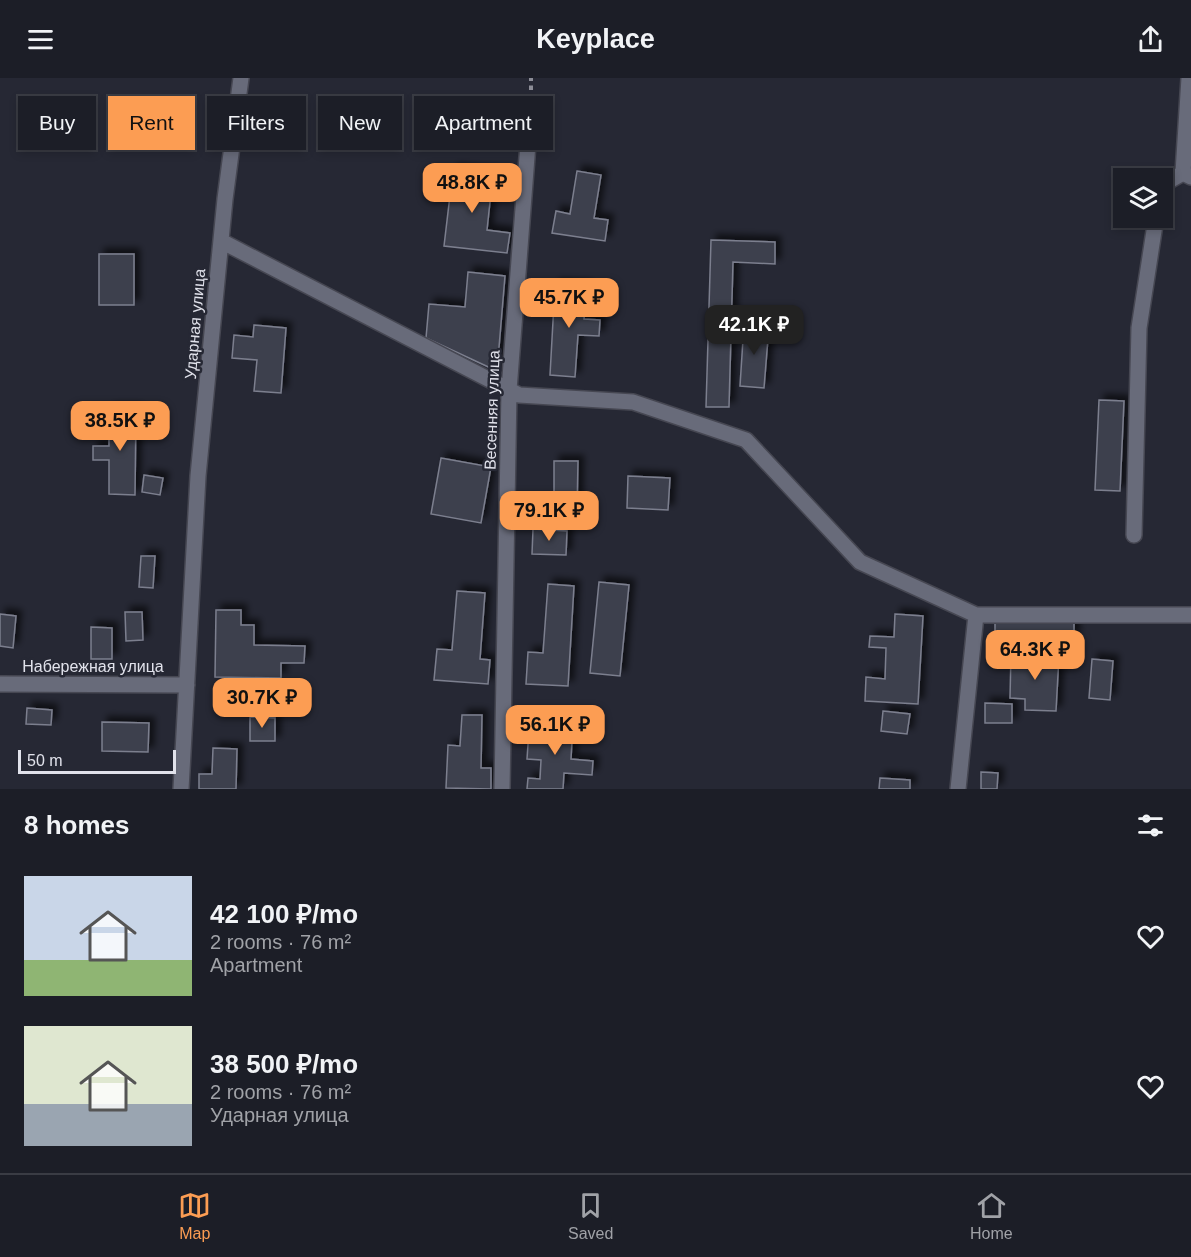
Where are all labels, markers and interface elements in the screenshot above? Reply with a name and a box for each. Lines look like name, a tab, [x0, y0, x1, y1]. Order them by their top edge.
icon: menu	[24, 23, 57, 56]
icon: share	[1134, 23, 1167, 56]
text: Keyplace	[536, 24, 655, 54]
chip: Buy	[18, 96, 96, 150]
chip: Rent	[108, 96, 195, 150]
chip: Filters	[207, 96, 306, 150]
chip: New	[318, 96, 402, 150]
chip: Apartment	[414, 96, 553, 150]
pin: 48.8K ₽	[417, 163, 527, 214]
map controls	[1113, 168, 1173, 228]
button: layers	[1113, 168, 1173, 228]
text: 48.8K ₽	[437, 171, 507, 193]
street label: Ударная улица	[182, 268, 208, 380]
pin: 45.7K ₽	[514, 278, 624, 329]
text: 45.7K ₽	[534, 286, 604, 308]
pin: 42.1K ₽	[699, 305, 809, 356]
text: 42.1K ₽	[719, 313, 789, 335]
street label: Весенняя улица	[481, 350, 503, 470]
pin: 38.5K ₽	[65, 401, 175, 452]
text: 38.5K ₽	[85, 409, 155, 431]
pin: 79.1K ₽	[494, 491, 604, 542]
text: 79.1K ₽	[514, 499, 584, 521]
pin: 64.3K ₽	[980, 630, 1090, 681]
text: 64.3K ₽	[1000, 638, 1070, 660]
street label: Набережная улица	[22, 658, 164, 675]
pin: 30.7K ₽	[207, 678, 317, 729]
text: 30.7K ₽	[227, 686, 297, 708]
pin: 56.1K ₽	[500, 705, 610, 756]
text: 56.1K ₽	[520, 713, 590, 735]
scale bar	[18, 747, 176, 774]
text: 50 m	[27, 752, 63, 769]
icon: filters	[1134, 809, 1167, 842]
text: 8 homes	[24, 810, 130, 840]
text: 42 100 ₽/mo	[210, 899, 358, 929]
icon: home	[72, 900, 144, 972]
icon: heart	[1134, 920, 1167, 953]
text: 2 rooms · 76 m²	[210, 931, 351, 953]
text: Apartment	[210, 954, 302, 976]
text: 38 500 ₽/mo	[210, 1049, 358, 1079]
icon: home	[72, 1050, 144, 1122]
icon: heart	[1134, 1070, 1167, 1103]
text: 2 rooms · 76 m²	[210, 1081, 351, 1103]
text: Ударная улица	[210, 1104, 349, 1126]
tab: Map	[178, 1189, 211, 1243]
tab: Saved	[568, 1189, 613, 1243]
tab: Home	[970, 1189, 1013, 1243]

